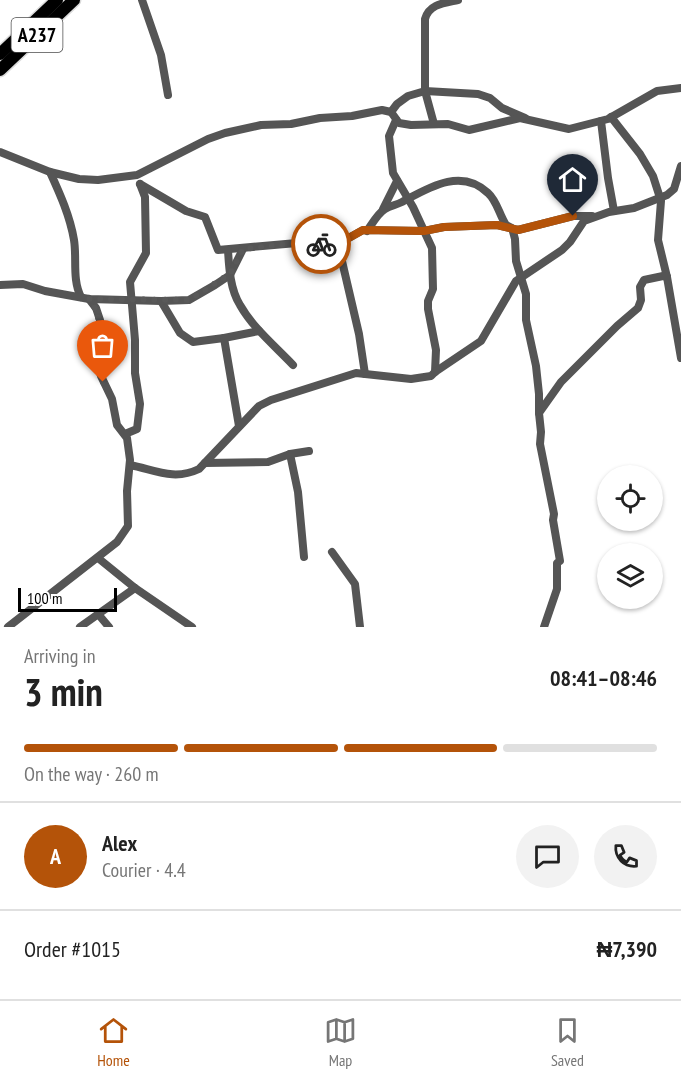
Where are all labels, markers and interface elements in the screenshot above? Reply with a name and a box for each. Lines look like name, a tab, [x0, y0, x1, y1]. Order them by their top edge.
road number: A237	[12, 18, 63, 52]
pin	[547, 154, 598, 216]
icon: home	[556, 163, 589, 196]
courier	[291, 214, 351, 274]
icon: bike	[305, 228, 338, 261]
pin	[77, 320, 128, 382]
icon: bag	[86, 329, 119, 362]
map controls	[597, 465, 663, 609]
button: locate	[597, 465, 663, 531]
button: layers	[597, 543, 663, 609]
scale bar	[18, 585, 117, 612]
text: 100 m	[27, 588, 62, 608]
text: Arriving in	[24, 643, 96, 669]
text: 08:41–08:46	[550, 664, 657, 692]
text: 3 min	[24, 666, 103, 717]
text: On the way · 260 m	[24, 761, 159, 787]
button: chat	[516, 825, 579, 888]
button: phone	[594, 825, 657, 888]
text: Alex	[102, 829, 137, 857]
text: A	[50, 842, 61, 870]
text: Courier · 4.4	[102, 857, 186, 883]
text: Order #1015	[24, 935, 121, 963]
text: ₦7,390	[596, 935, 657, 963]
tab: Home	[97, 1014, 130, 1070]
tab: Map	[324, 1014, 357, 1070]
tab: Saved	[551, 1014, 584, 1070]

